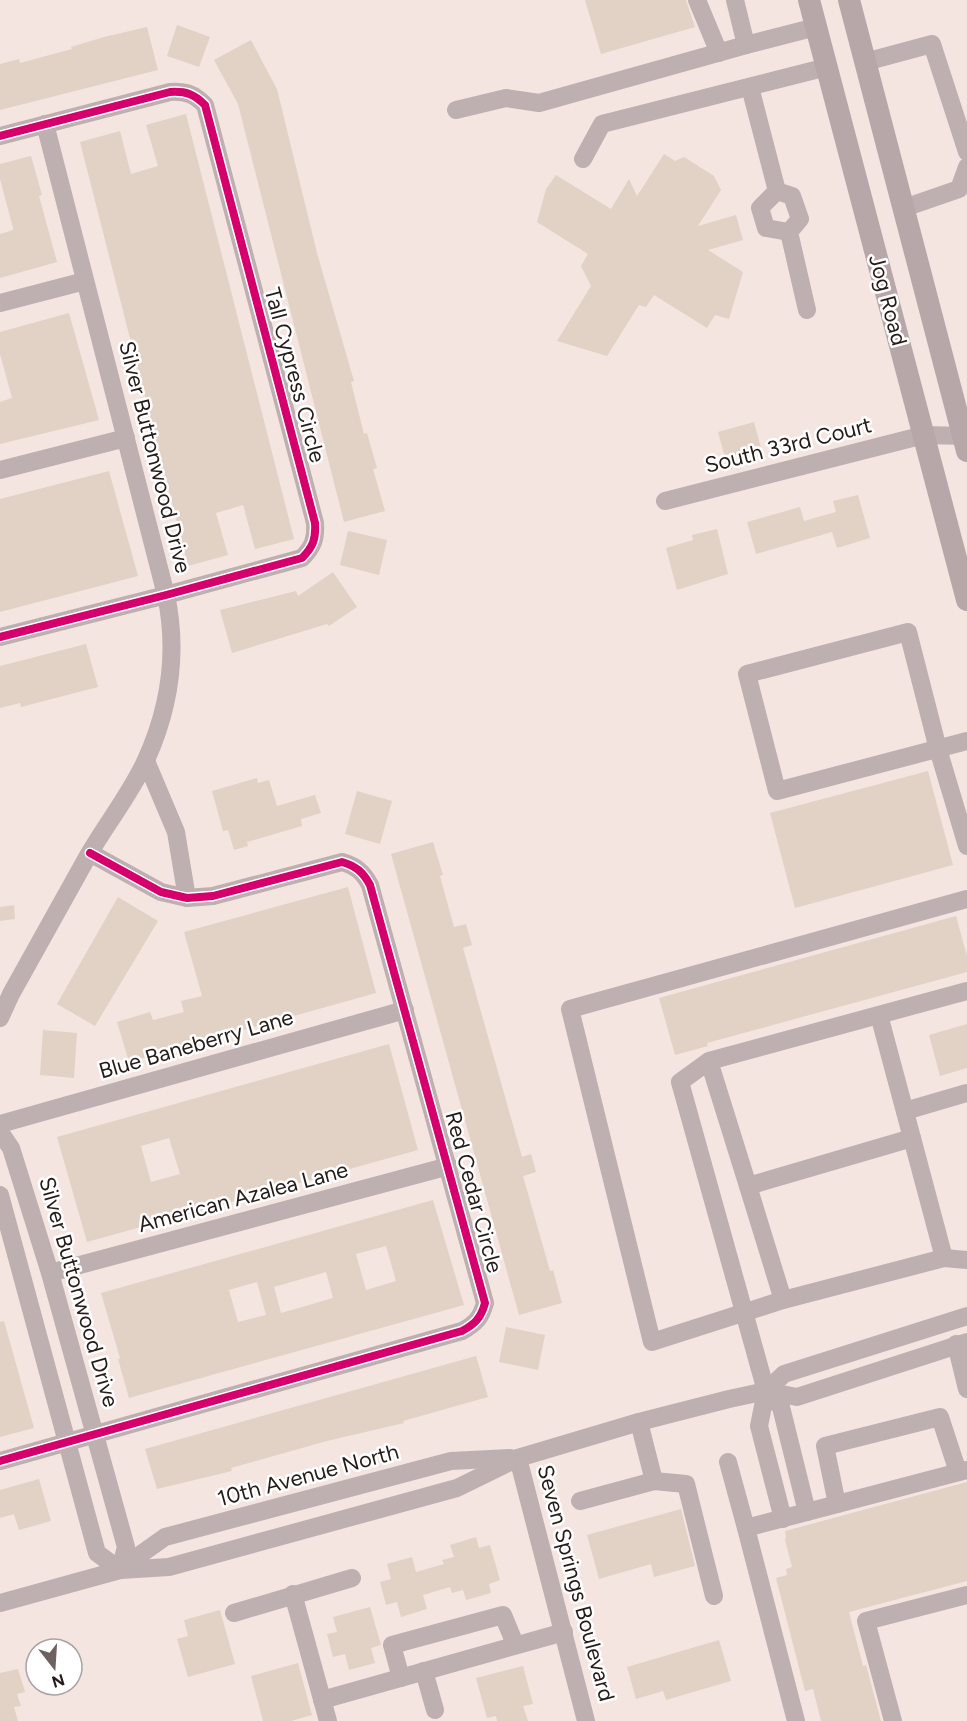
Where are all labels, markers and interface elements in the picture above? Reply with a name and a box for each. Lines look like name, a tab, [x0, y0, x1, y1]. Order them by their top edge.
street label: Jog Road	[863, 252, 913, 348]
street label: Tall Cypress Circle	[259, 285, 331, 465]
street label: Silver Buttonwood Drive	[113, 338, 197, 576]
street label: South 33rd Court	[702, 411, 874, 479]
street label: Blue Baneberry Lane	[96, 1003, 296, 1085]
street label: Red Cedar Circle	[439, 1108, 509, 1276]
street label: American Azalea Lane	[135, 1156, 351, 1238]
street label: Silver Buttonwood Drive	[33, 1174, 125, 1410]
street label: 10th Avenue North	[214, 1438, 402, 1512]
street label: Seven Springs Boulevard	[531, 1462, 621, 1704]
north arrow	[24, 1637, 84, 1697]
text: N	[50, 1670, 67, 1692]

